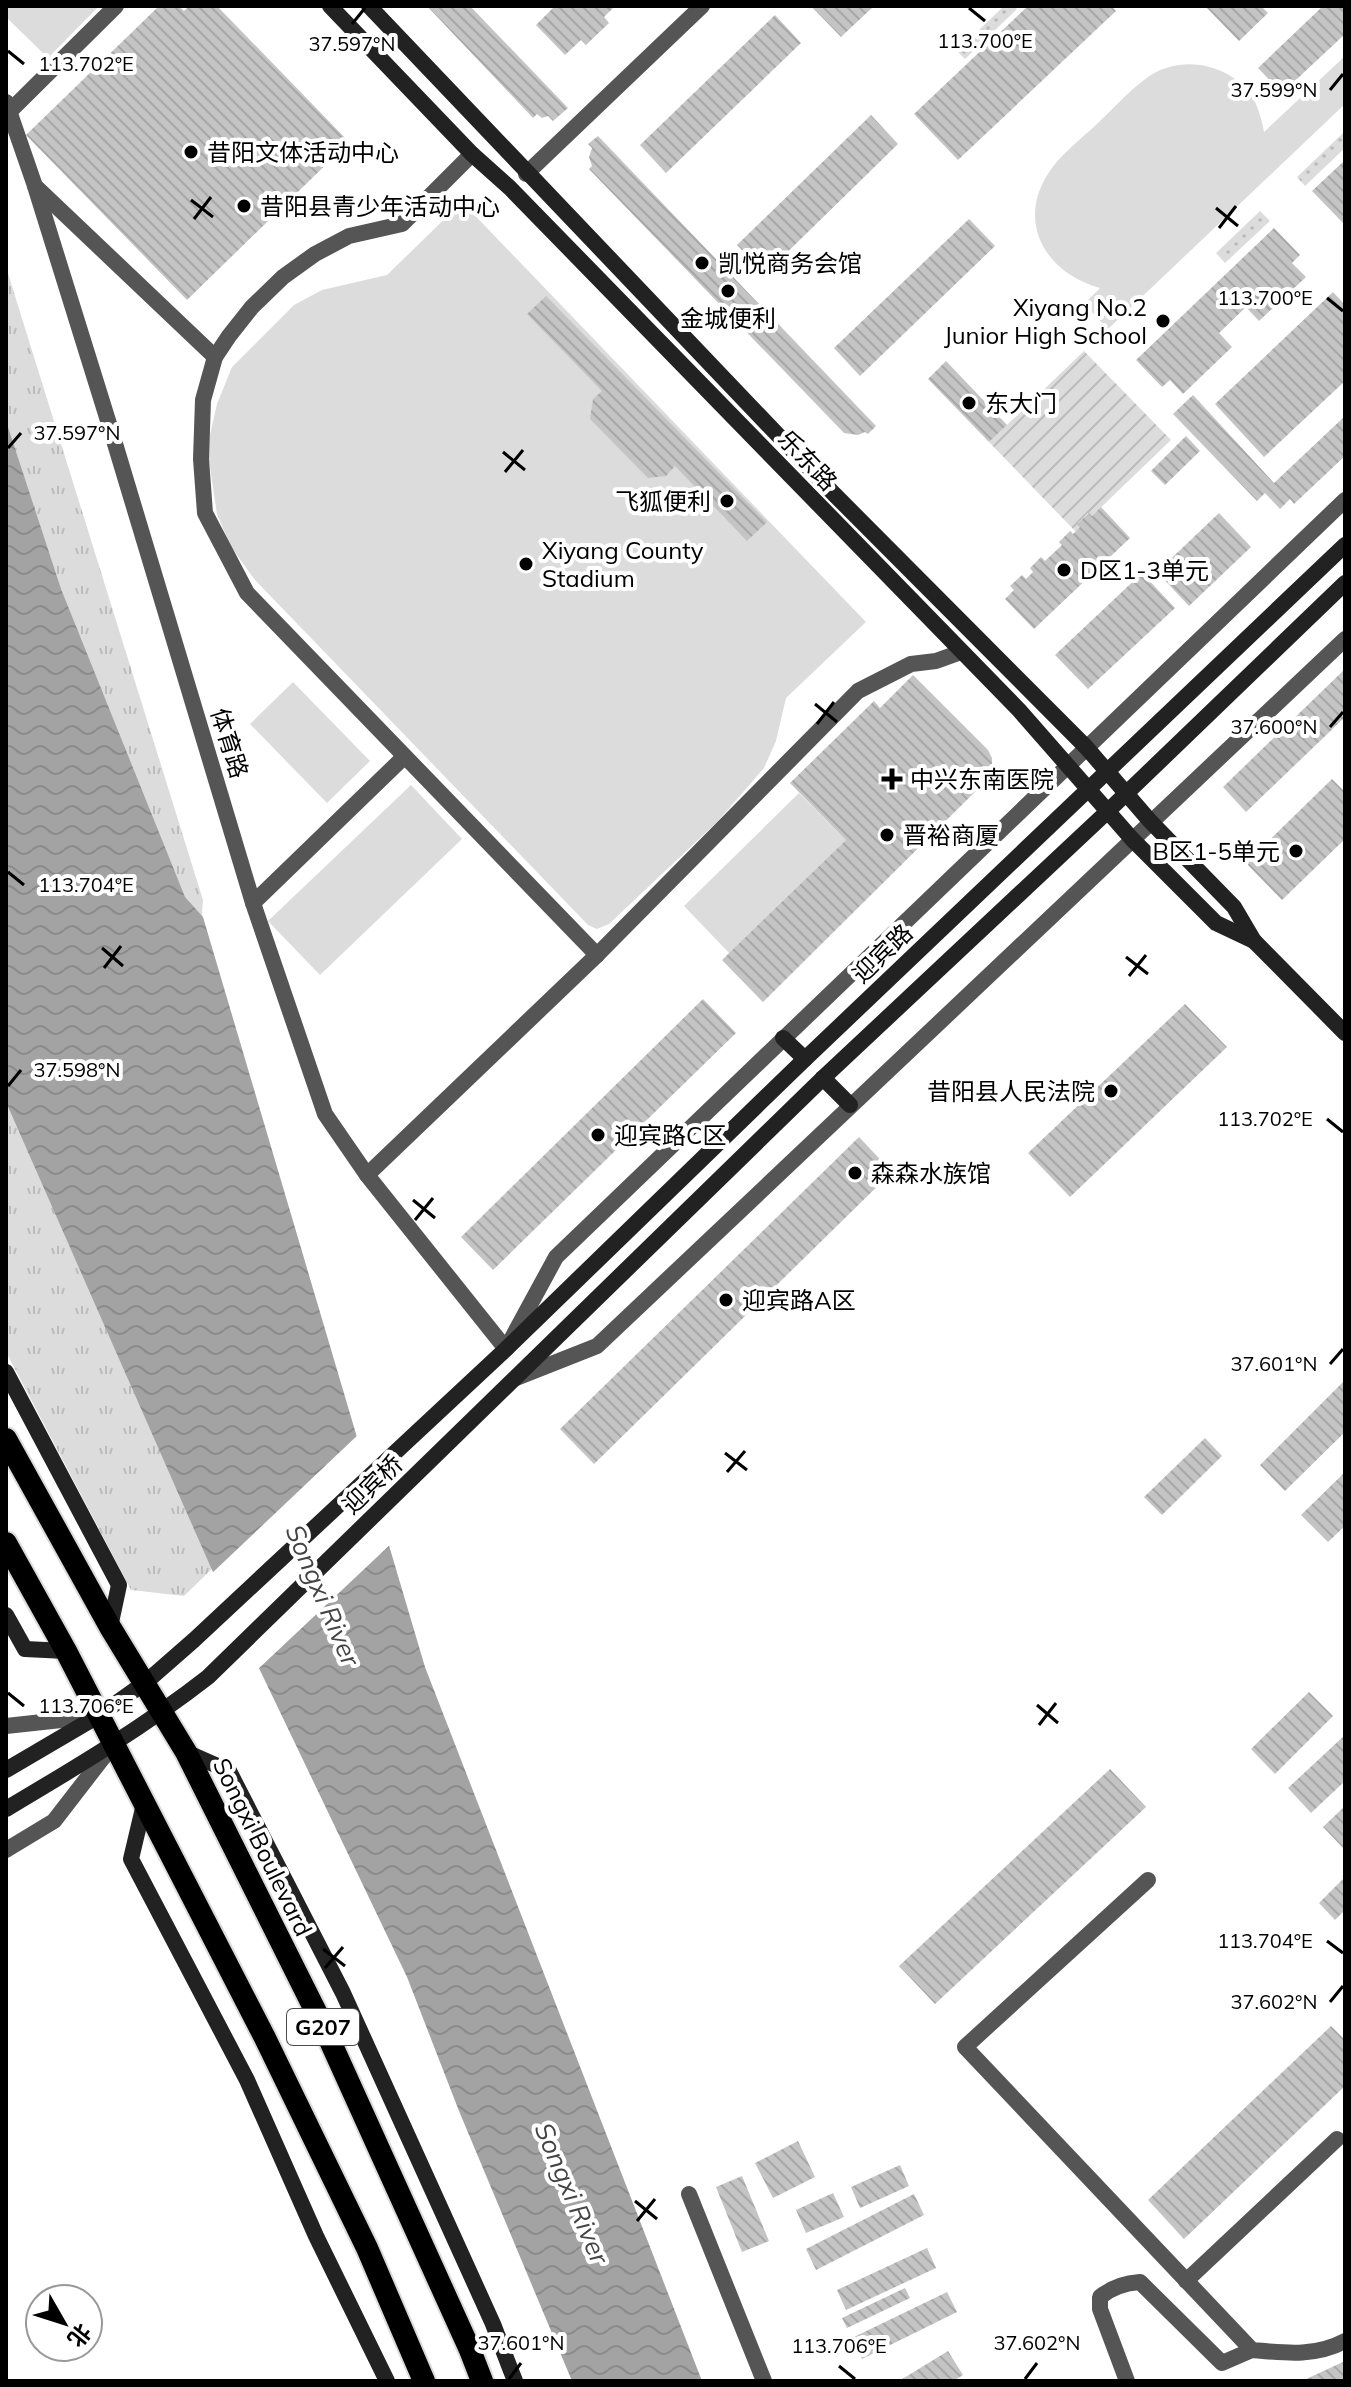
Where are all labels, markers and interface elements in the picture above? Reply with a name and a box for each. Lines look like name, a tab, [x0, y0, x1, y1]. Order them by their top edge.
text: 113.700°E	[937, 28, 1033, 53]
text: 37.597°N	[309, 31, 395, 56]
text: 113.702°E	[38, 51, 134, 76]
text: 37.599°N	[1231, 77, 1317, 102]
place label: 昔阳文体活动中心	[207, 137, 399, 167]
marker: 昔阳文体活动中心	[182, 143, 200, 161]
place label: 昔阳县青少年活动中心	[260, 191, 500, 221]
marker: 昔阳县青少年活动中心	[235, 197, 253, 215]
place label: 凯悦商务会馆	[718, 248, 862, 278]
marker: 凯悦商务会馆	[693, 254, 711, 272]
marker: 金城便利	[719, 282, 737, 300]
text: 113.700°E	[1217, 285, 1313, 310]
place label: Xiyang No.2 Junior High School	[944, 292, 1147, 350]
place label: 金城便利	[680, 303, 776, 333]
marker: Xiyang No.2 Junior High School	[1154, 312, 1172, 330]
place label: 东大门	[985, 388, 1057, 418]
marker: 东大门	[960, 394, 978, 412]
text: 37.597°N	[34, 420, 120, 445]
street label: 乐东路	[772, 424, 844, 496]
place label: 飞狐便利	[615, 486, 711, 516]
marker: 飞狐便利	[718, 492, 736, 510]
place label: Xiyang County Stadium	[542, 535, 704, 593]
marker: Xiyang County Stadium	[517, 555, 535, 573]
place label: D区1-3单元	[1080, 555, 1209, 585]
marker: D区1-3单元	[1055, 561, 1073, 579]
street label: 体育路	[205, 704, 255, 782]
text: 37.600°N	[1231, 714, 1317, 739]
place label: 中兴东南医院	[910, 764, 1054, 794]
marker: 中兴东南医院	[881, 768, 903, 790]
place label: 晋裕商厦	[903, 820, 999, 850]
marker: 晋裕商厦	[878, 826, 896, 844]
place label: B区1-5单元	[1153, 836, 1280, 866]
marker: B区1-5单元	[1287, 842, 1305, 860]
text: 113.704°E	[38, 872, 134, 897]
street label: 迎宾路	[846, 917, 918, 989]
text: 37.598°N	[34, 1057, 120, 1082]
place label: 昔阳县人民法院	[927, 1076, 1095, 1106]
marker: 昔阳县人民法院	[1102, 1082, 1120, 1100]
text: 113.702°E	[1217, 1106, 1313, 1131]
place label: 迎宾路C区	[614, 1120, 726, 1150]
marker: 迎宾路C区	[589, 1126, 607, 1144]
place label: 森森水族馆	[871, 1158, 991, 1188]
marker: 森森水族馆	[846, 1164, 864, 1182]
place label: 迎宾路A区	[742, 1285, 856, 1315]
marker: 迎宾路A区	[717, 1291, 735, 1309]
text: 37.601°N	[1231, 1351, 1317, 1376]
street label: 迎宾桥	[336, 1448, 408, 1520]
water label: Songxi River	[278, 1519, 368, 1672]
text: 113.706°E	[38, 1693, 134, 1718]
street label: Songxi Boulevard	[207, 1753, 319, 1941]
text: 113.704°E	[1217, 1928, 1313, 1953]
text: 37.602°N	[1231, 1989, 1317, 2014]
road number: G207	[287, 2009, 359, 2045]
water label: Songxi River	[527, 2117, 617, 2270]
north arrow	[24, 2283, 104, 2363]
text: 北	[62, 2318, 97, 2353]
text: 37.601°N	[478, 2330, 564, 2355]
text: 37.602°N	[994, 2330, 1080, 2355]
text: 113.706°E	[791, 2333, 887, 2358]

